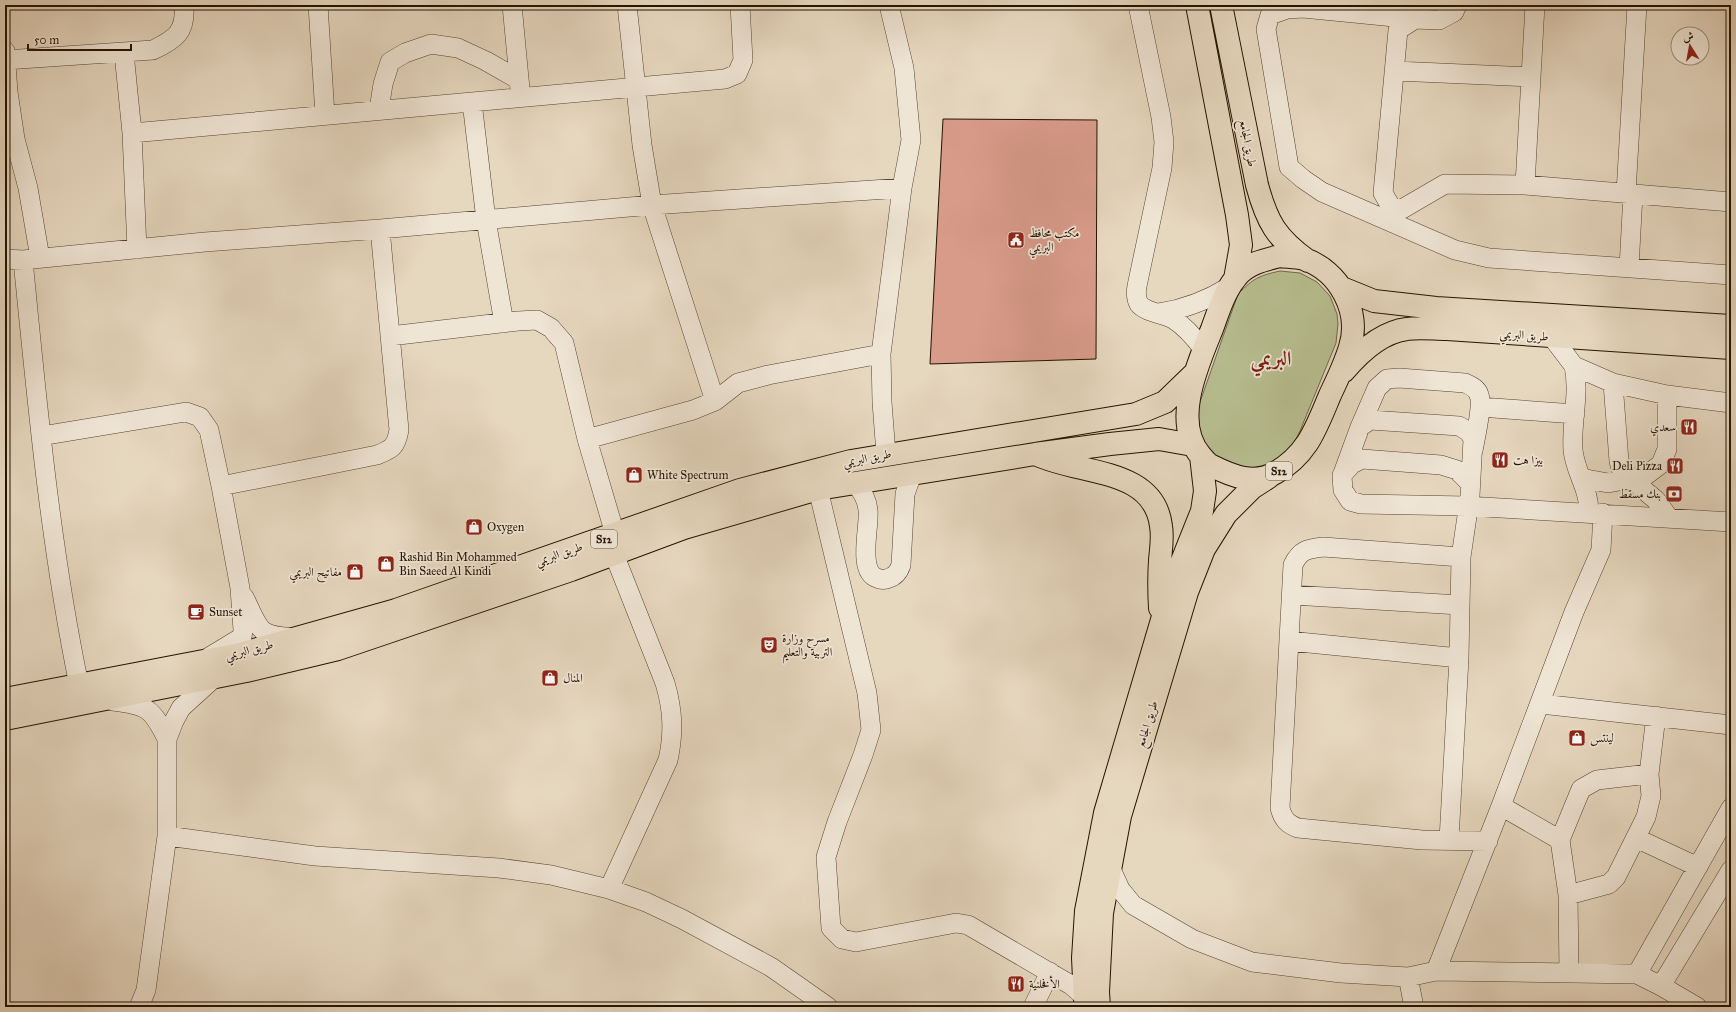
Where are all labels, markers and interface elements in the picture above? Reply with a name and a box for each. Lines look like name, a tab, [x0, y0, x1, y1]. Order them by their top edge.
scale bar	[28, 26, 131, 52]
north arrow	[1670, 26, 1710, 66]
text: ش	[1682, 29, 1695, 44]
text: 50 m	[34, 33, 59, 47]
street label: طريق الجامع	[1233, 118, 1259, 169]
place label: مكتب محافظ البريمي	[1029, 226, 1079, 259]
public building icon: مكتب محافظ البريمي	[1006, 230, 1026, 250]
street label: طريق البريمي	[1499, 326, 1549, 349]
district label: البريمي	[1251, 346, 1291, 377]
restaurant icon: سعدي	[1679, 417, 1699, 437]
place label: سعدي	[1650, 420, 1676, 437]
street label: طريق البريمي	[842, 446, 894, 474]
restaurant icon: بيزا ه‍ت	[1490, 450, 1510, 470]
place label: بيزا ه‍ت	[1513, 453, 1543, 467]
restaurant icon: Deli Pizza	[1665, 456, 1685, 476]
place label: Deli Pizza	[1612, 459, 1663, 473]
road number: S12	[1266, 462, 1292, 480]
shop icon: White Spectrum	[624, 465, 644, 485]
place label: White Spectrum	[647, 468, 728, 482]
bank icon: بنك مسقط	[1664, 484, 1684, 504]
place label: بنك مسقط	[1619, 487, 1661, 501]
shop icon: Oxygen	[464, 517, 484, 537]
place label: Oxygen	[487, 520, 525, 535]
road number: S12	[591, 530, 617, 548]
street label: طريق البريمي	[534, 539, 586, 573]
place label: Rashid Bin Mohammed Bin Saeed Al Kindi	[399, 550, 517, 578]
shop icon: Rashid Bin Mohammed Bin Saeed Al Kindi	[376, 554, 396, 574]
shop icon: مفاتيح البريمي	[345, 562, 365, 582]
place label: مفاتيح البريمي	[289, 565, 342, 584]
cafe icon: Sunset	[186, 602, 206, 622]
place label: Sunset	[209, 605, 243, 619]
place label: مسرح وزارة التربية والتعليم	[782, 631, 833, 664]
theatre icon: مسرح وزارة التربية والتعليم	[759, 635, 779, 655]
street label: طريق البريمي	[223, 637, 276, 668]
shop icon: المنال	[540, 668, 560, 688]
place label: المنال	[563, 671, 583, 685]
street label: طريق الجامع	[1133, 699, 1165, 750]
shop icon: لينتس	[1567, 728, 1587, 748]
place label: لينتس	[1590, 731, 1614, 747]
restaurant icon: الأفخلنية	[1006, 974, 1026, 994]
place label: الأفخلنية	[1029, 975, 1060, 991]

